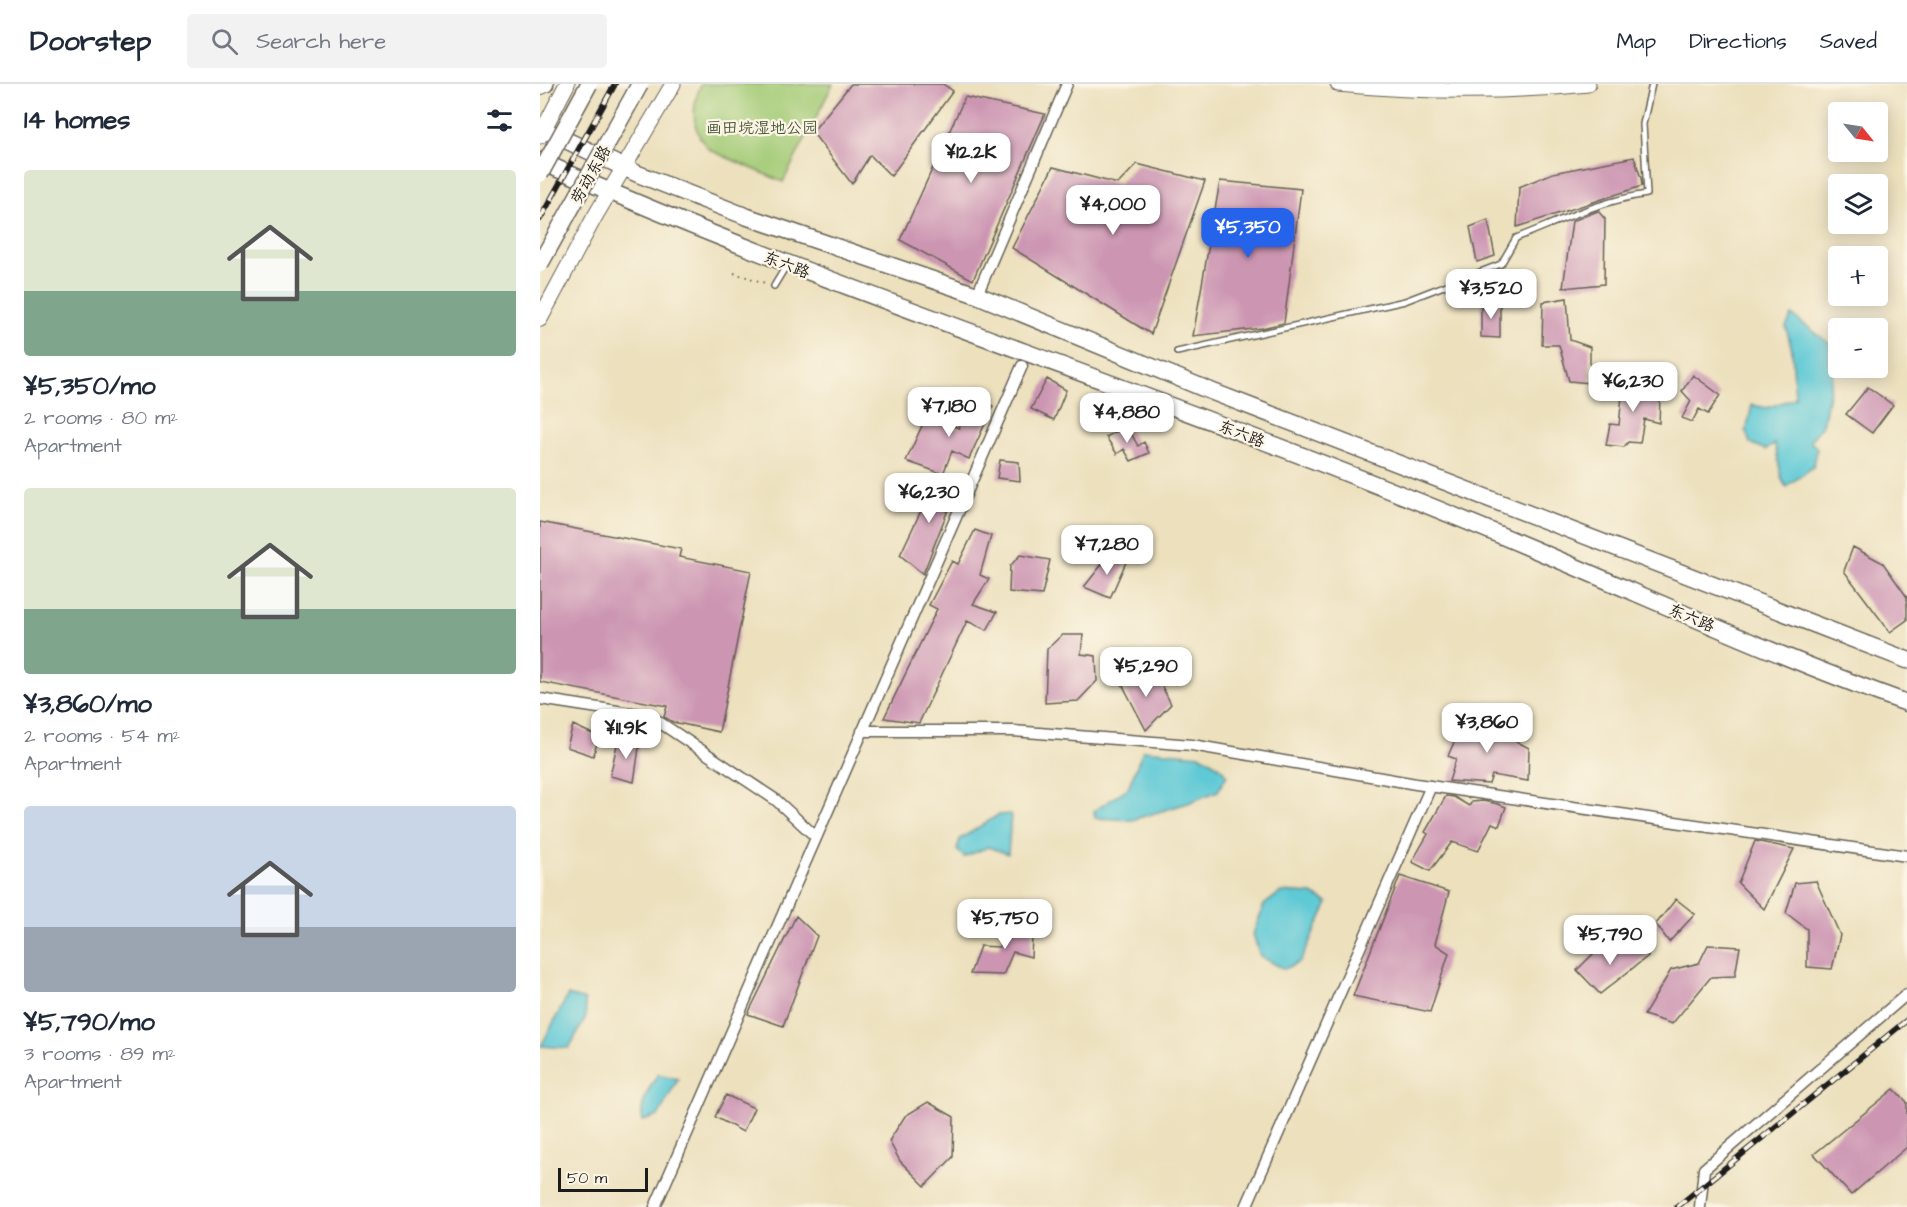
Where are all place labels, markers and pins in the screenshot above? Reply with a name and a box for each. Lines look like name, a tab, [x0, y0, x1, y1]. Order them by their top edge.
pin: ¥12.2K	[922, 133, 1020, 184]
pin: ¥4,000	[1064, 185, 1162, 236]
pin: ¥5,350	[1199, 208, 1297, 259]
pin: ¥3,520	[1442, 269, 1540, 320]
pin: ¥6,230	[1584, 362, 1682, 413]
pin: ¥7,180	[900, 387, 998, 438]
pin: ¥4,880	[1078, 393, 1176, 444]
pin: ¥6,230	[880, 473, 978, 524]
pin: ¥7,280	[1058, 525, 1156, 576]
pin: ¥5,290	[1097, 647, 1195, 698]
pin: ¥3,860	[1438, 703, 1536, 754]
pin: ¥11.9K	[577, 709, 675, 760]
pin: ¥5,750	[956, 899, 1054, 950]
pin: ¥5,790	[1561, 915, 1659, 966]

